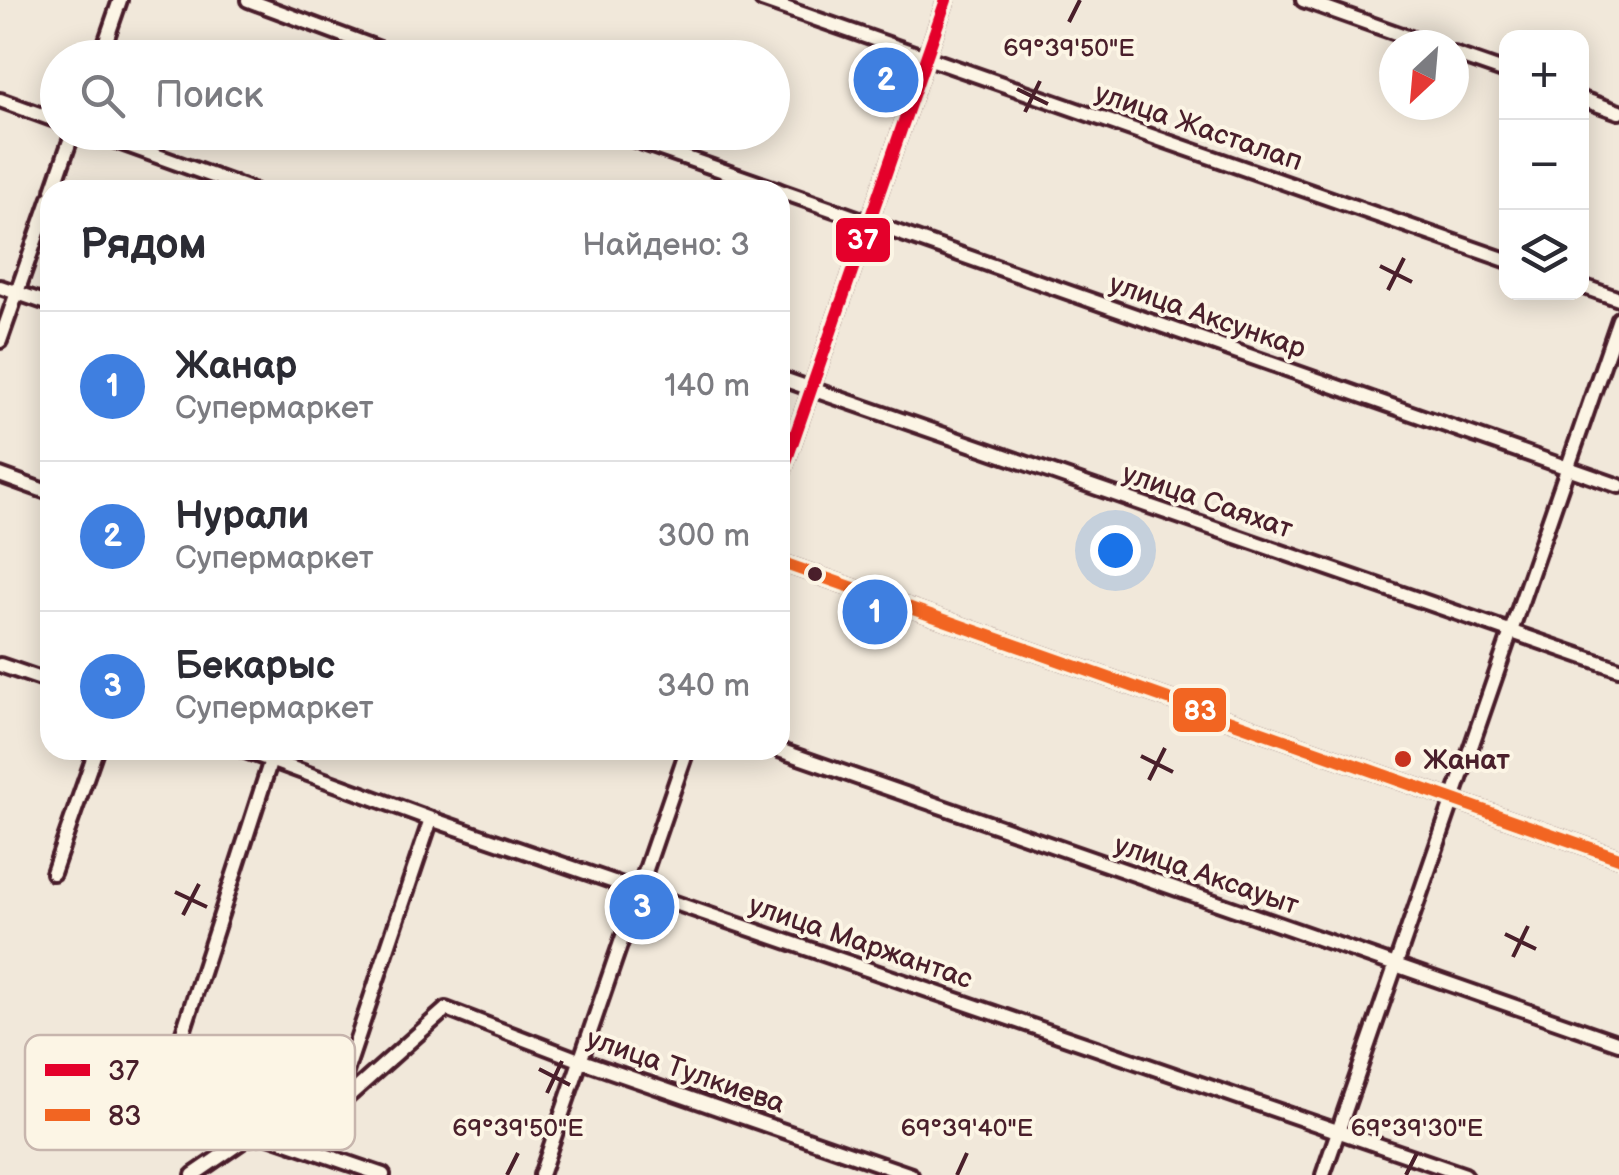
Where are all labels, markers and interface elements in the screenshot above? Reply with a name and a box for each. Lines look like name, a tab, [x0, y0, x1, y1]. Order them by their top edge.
north arrow	[1379, 30, 1469, 120]
map controls	[1499, 30, 1589, 300]
button: +	[1499, 30, 1589, 120]
text: 69°39'50"E	[1003, 33, 1135, 64]
search box	[40, 40, 790, 150]
pin: 2	[854, 42, 918, 118]
icon: search	[75, 68, 130, 123]
text: Поиск	[155, 73, 263, 118]
street label: улица Жасталап	[1090, 76, 1307, 178]
button: −	[1499, 120, 1589, 210]
button: layers	[1499, 210, 1589, 300]
line badge: 37	[834, 216, 892, 264]
text: Рядом	[80, 220, 207, 271]
text: 37	[847, 224, 879, 257]
text: Найдено: 3	[582, 226, 750, 265]
street label: улица Аксункар	[1105, 267, 1310, 366]
text: Жанар	[175, 344, 297, 389]
text: 1	[106, 367, 119, 406]
text: 140 m	[664, 367, 750, 406]
text: Супермаркет	[175, 389, 374, 428]
street label: улица Саяхат	[1118, 457, 1297, 546]
text: Нурали	[175, 494, 309, 539]
text: 2	[103, 517, 122, 556]
text: 300 m	[658, 517, 750, 556]
your location	[1090, 525, 1141, 576]
text: Супермаркет	[175, 539, 374, 578]
unlabelled marker	[805, 564, 825, 584]
pin: 1	[842, 574, 908, 650]
text: Бекарыс	[175, 644, 335, 689]
text: 3	[103, 667, 122, 706]
text: 340 m	[657, 667, 750, 706]
line badge: 83	[1171, 686, 1228, 734]
text: Супермаркет	[175, 689, 374, 728]
text: 83	[1183, 695, 1217, 728]
place label: Жанат	[1423, 744, 1511, 777]
marker: Жанат	[1392, 748, 1414, 770]
street label: улица Аксауыт	[1110, 828, 1303, 922]
pin: 3	[610, 870, 674, 944]
street label: улица Маржантас	[744, 889, 977, 996]
street label: улица Тулкиева	[582, 1022, 789, 1121]
legend	[25, 1035, 355, 1150]
text: 37	[108, 1055, 139, 1088]
text: 83	[108, 1100, 142, 1133]
text: 69°39'50"E	[452, 1113, 584, 1144]
text: 69°39'40"E	[901, 1113, 1033, 1144]
text: 69°39'30"E	[1351, 1113, 1483, 1144]

